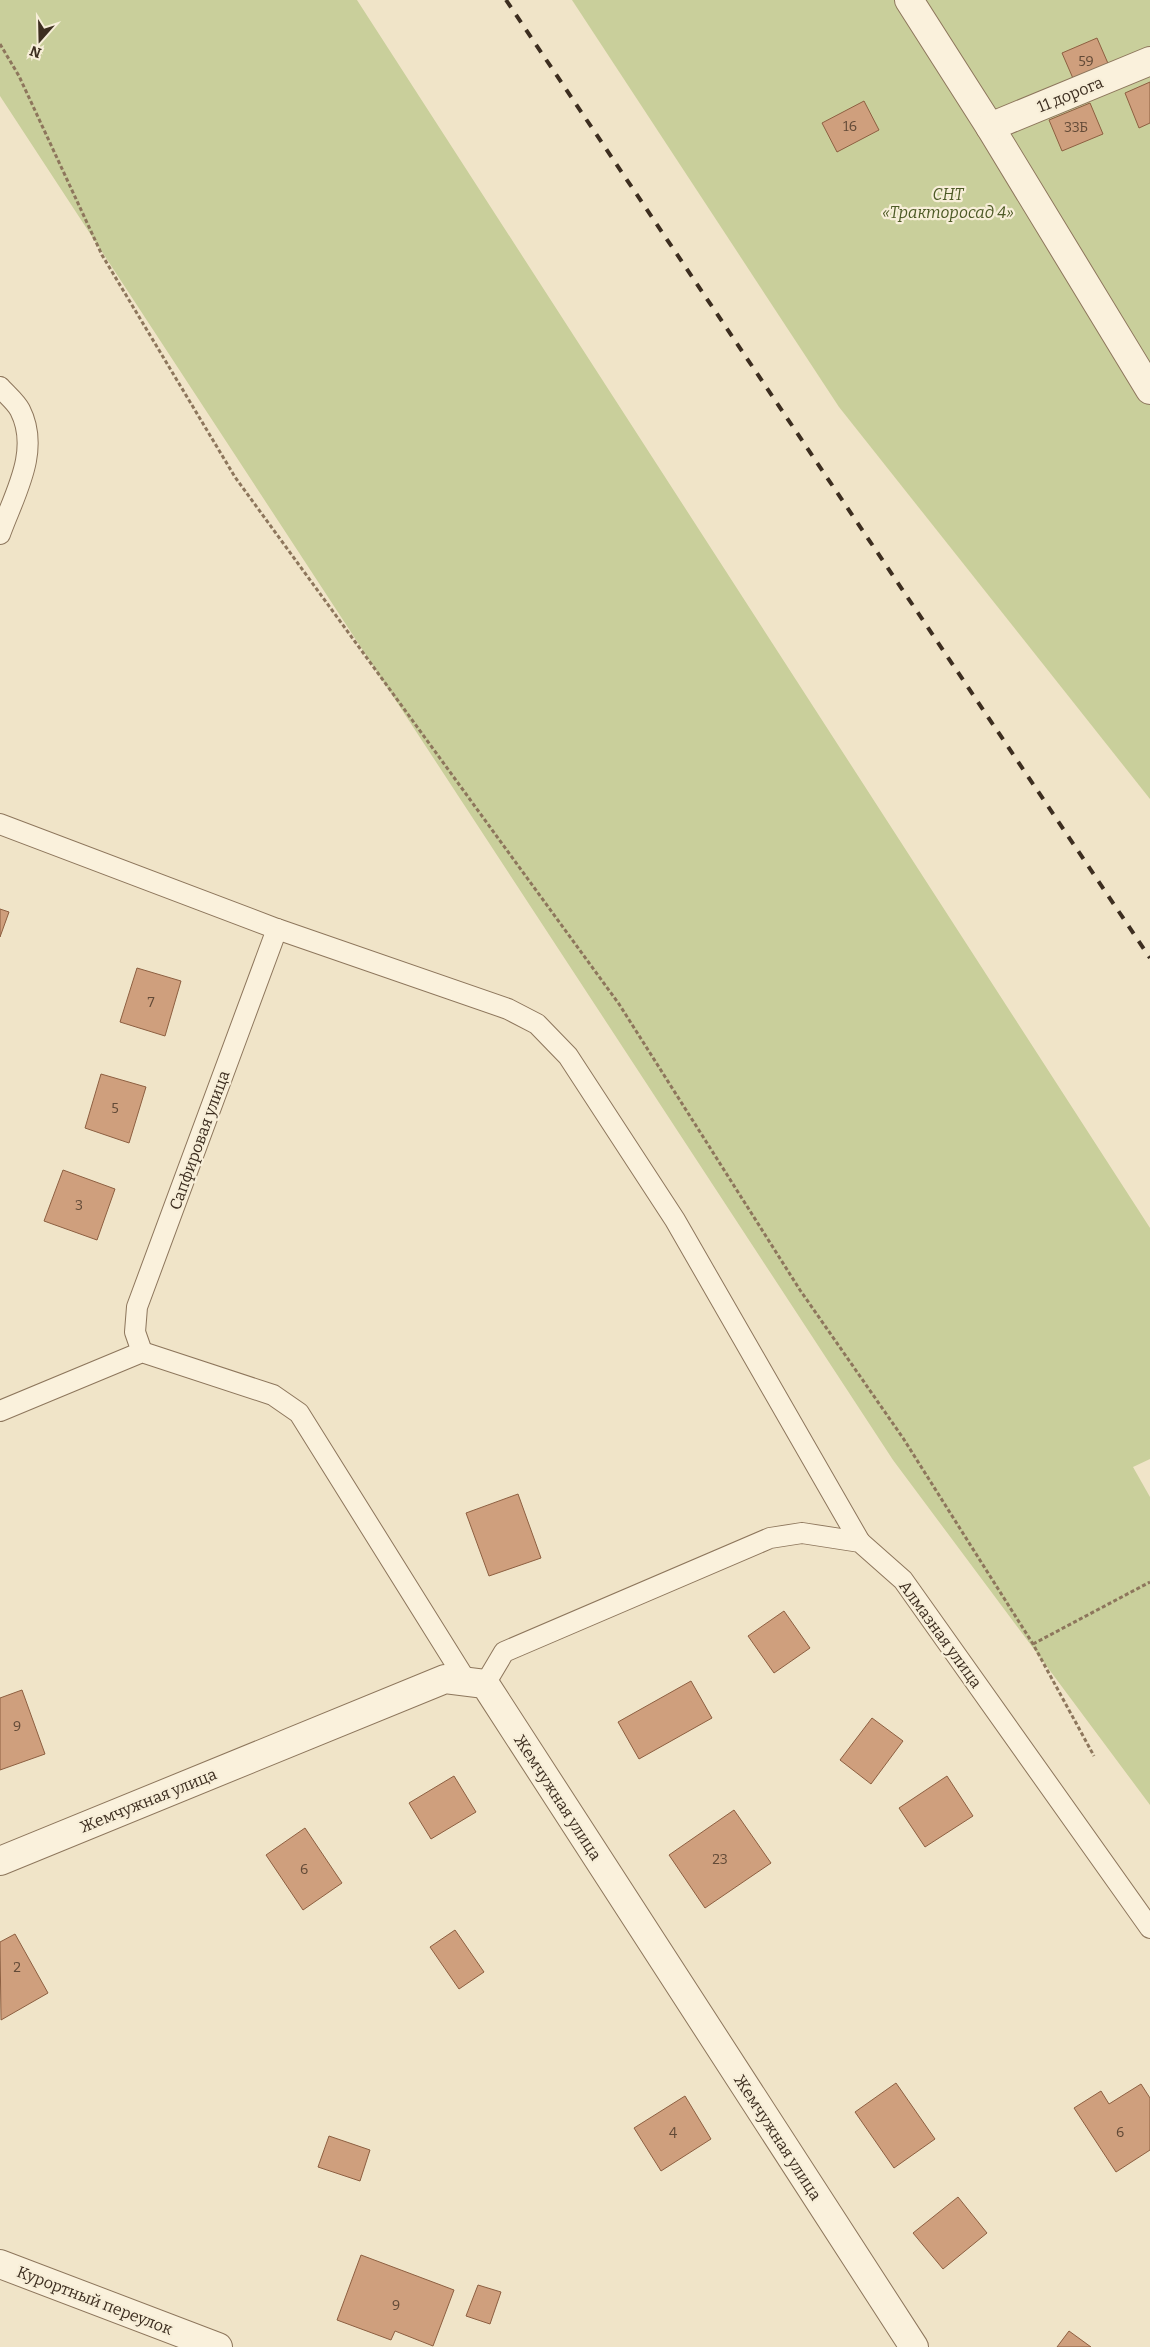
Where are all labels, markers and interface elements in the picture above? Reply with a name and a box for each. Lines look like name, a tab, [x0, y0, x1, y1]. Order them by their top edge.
north arrow	[15, 15, 65, 65]
text: N	[28, 42, 44, 62]
house number: 59	[1078, 53, 1094, 70]
street label: 11 дорога	[1034, 73, 1106, 116]
house number: 16	[843, 118, 857, 135]
house number: 33Б	[1064, 119, 1088, 136]
park label: СНТ «Тракторосад 4»	[882, 185, 1014, 222]
house number: 7	[147, 994, 155, 1011]
street label: Сапфировая улица	[165, 1068, 234, 1212]
house number: 5	[111, 1100, 119, 1117]
house number: 3	[75, 1197, 83, 1214]
street label: Алмазная улица	[895, 1577, 986, 1692]
house number: 9	[13, 1718, 21, 1735]
street label: Жемчужная улица	[510, 1731, 605, 1864]
street label: Жемчужная улица	[77, 1764, 220, 1837]
house number: 23	[712, 1851, 728, 1868]
house number: 6	[300, 1861, 308, 1878]
house number: 2	[13, 1959, 21, 1976]
street label: Жемчужная улица	[730, 2071, 825, 2204]
house number: 6	[1116, 2124, 1124, 2141]
house number: 4	[669, 2125, 677, 2142]
street label: Курортный переулок	[14, 2262, 176, 2339]
house number: 9	[392, 2297, 400, 2314]

